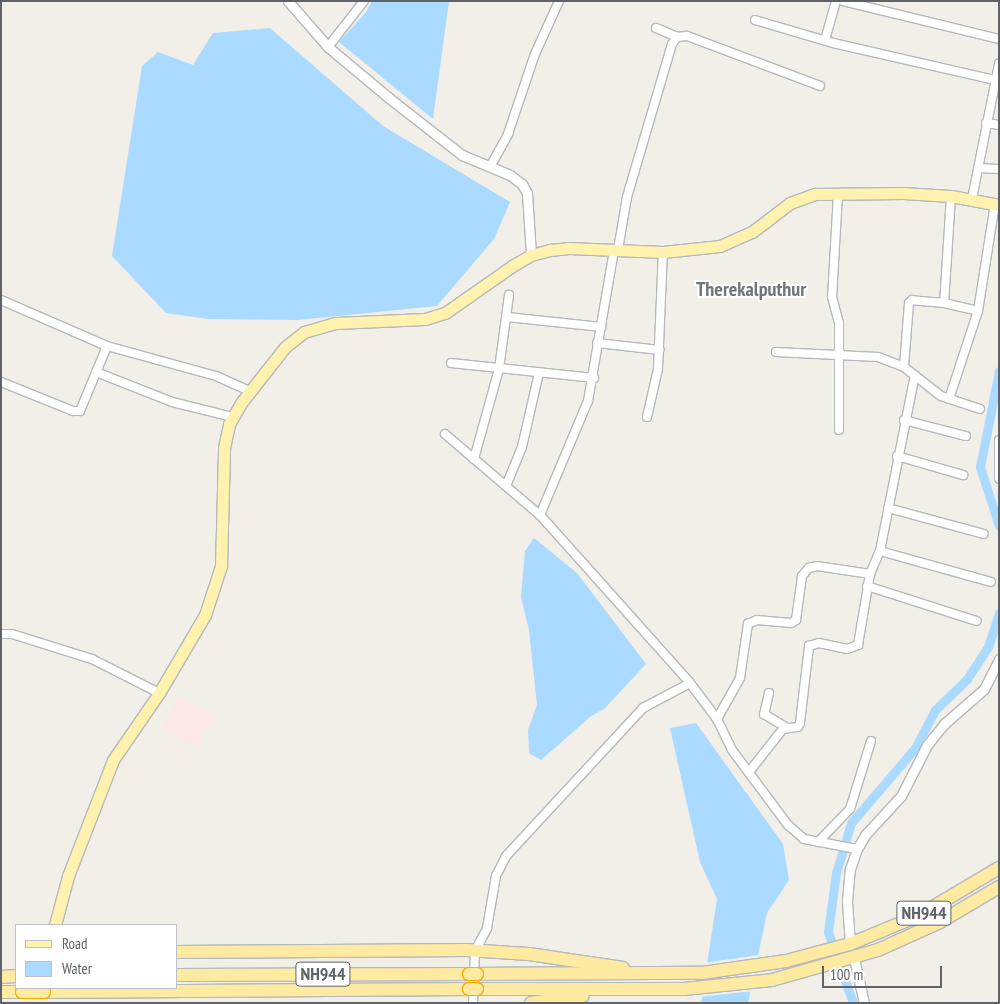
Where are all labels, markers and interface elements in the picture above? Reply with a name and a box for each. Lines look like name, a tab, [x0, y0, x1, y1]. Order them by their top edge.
district label: Therekalputhur	[696, 277, 806, 301]
road number: NH944	[895, 898, 953, 928]
legend	[15, 924, 178, 989]
text: Road	[62, 934, 88, 953]
scale bar	[825, 956, 945, 988]
text: Water	[62, 959, 92, 978]
road number: NH944	[294, 959, 352, 990]
text: 100 m	[830, 965, 863, 984]

